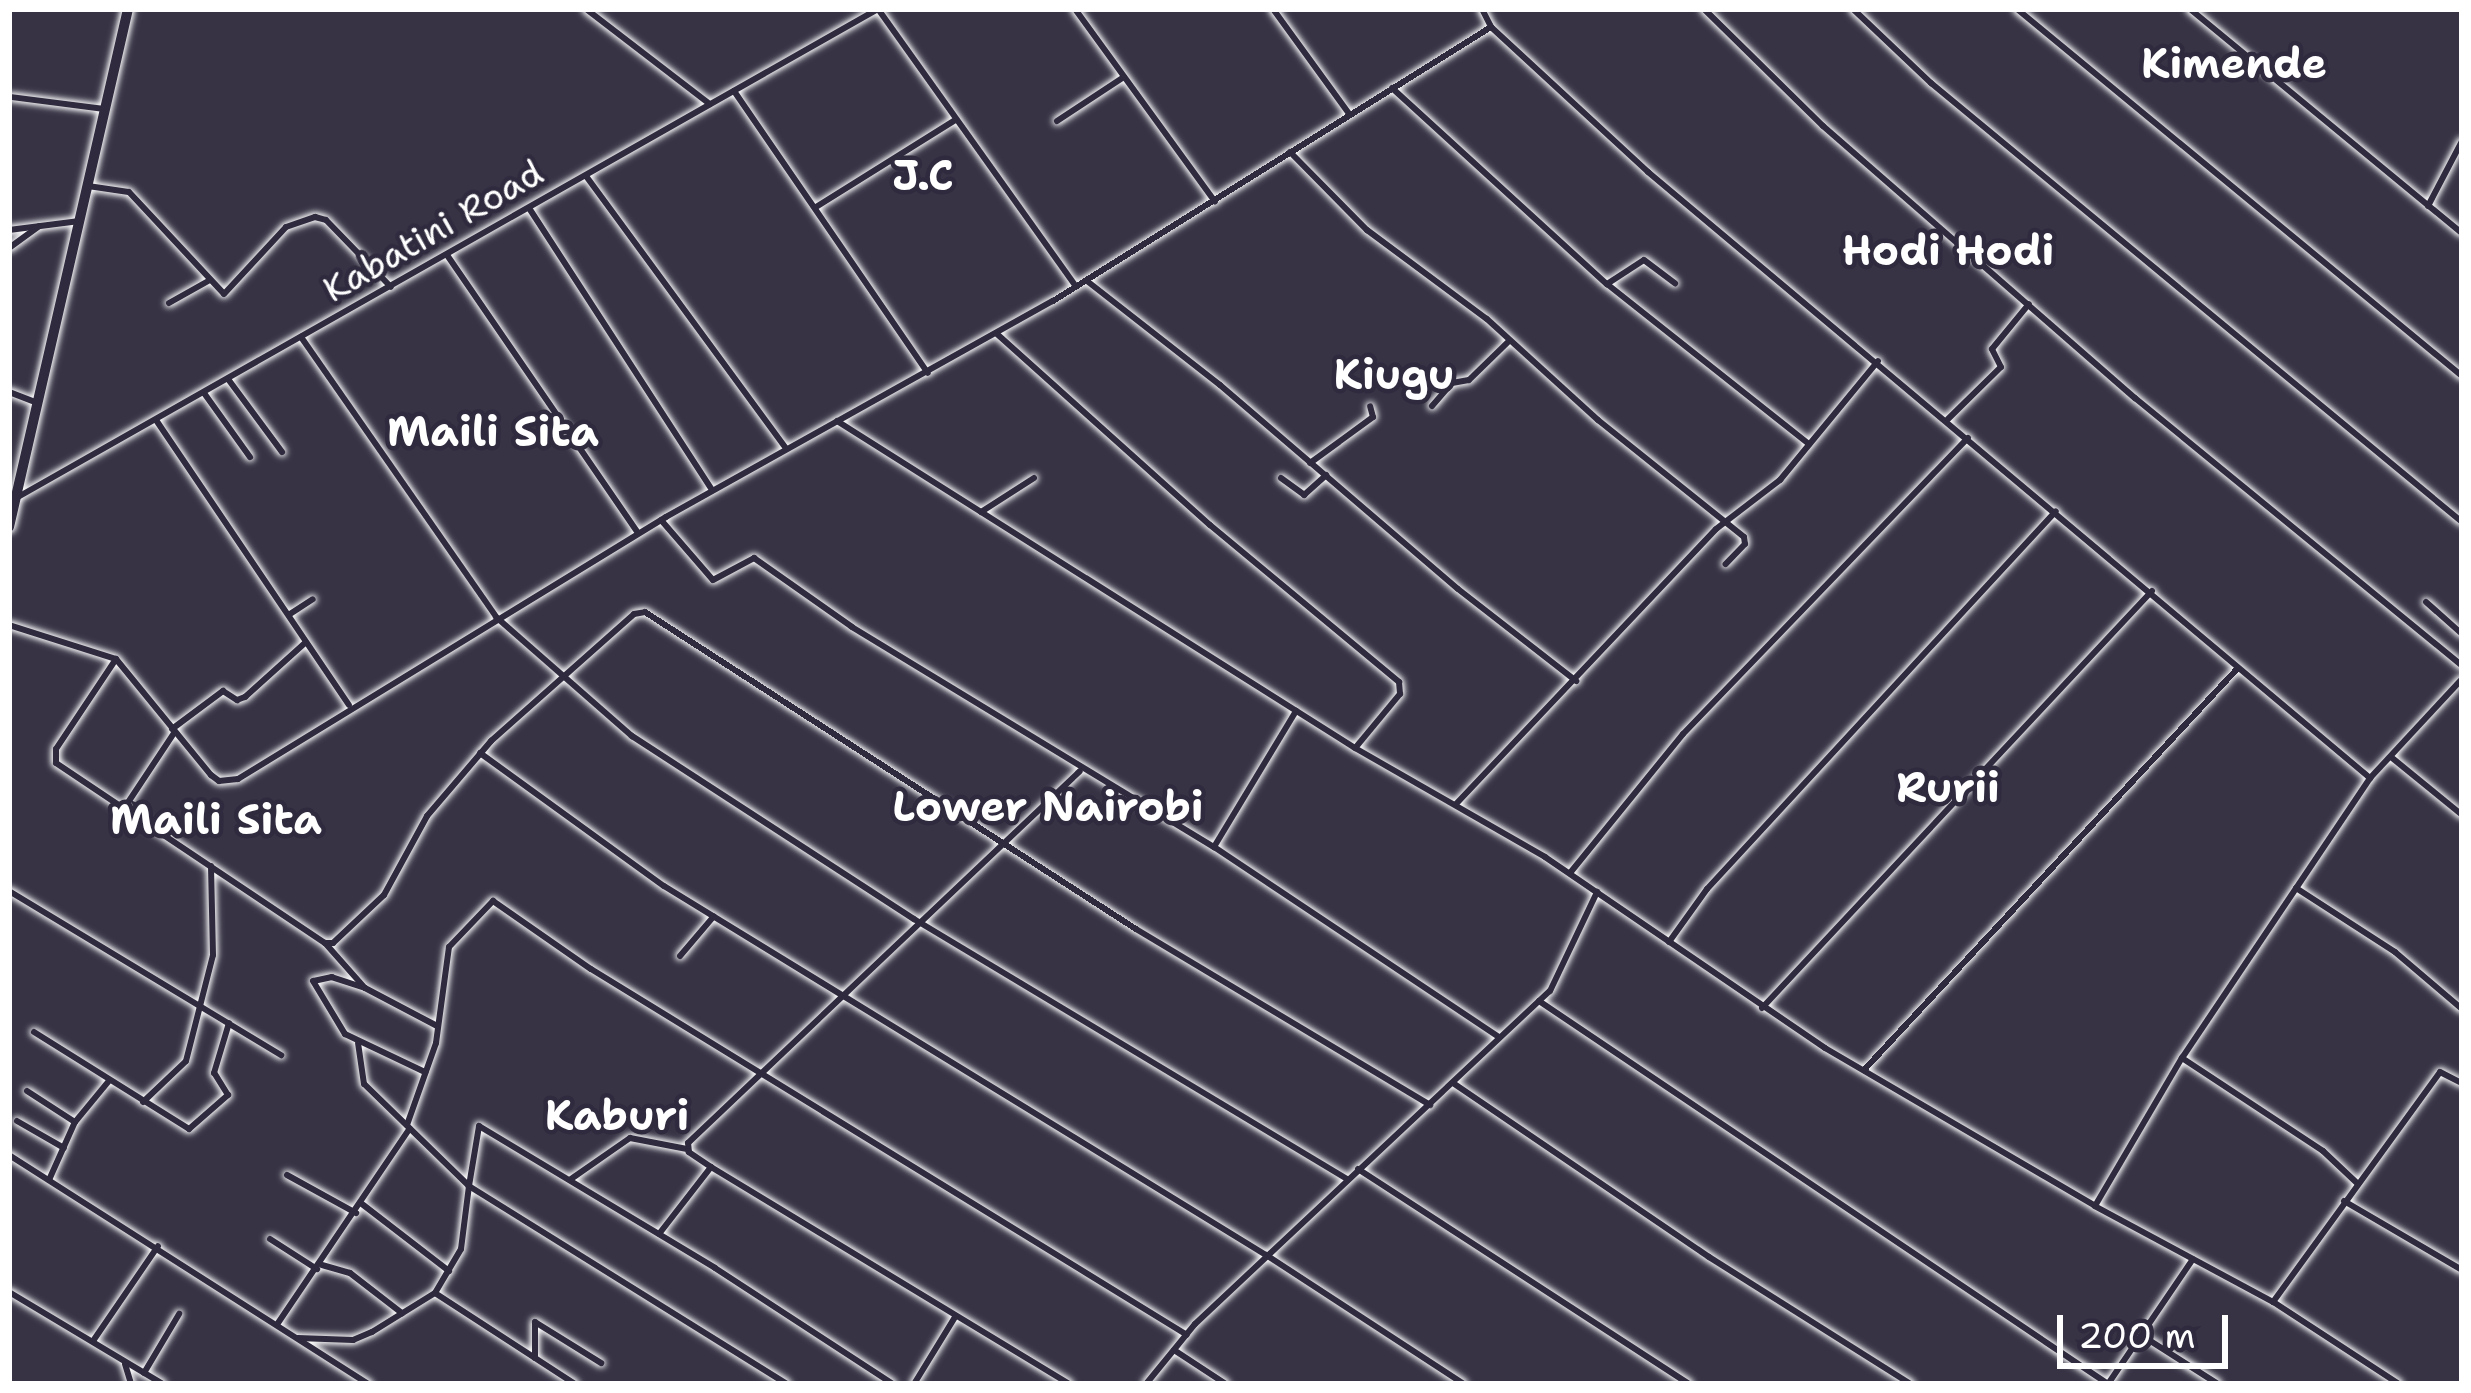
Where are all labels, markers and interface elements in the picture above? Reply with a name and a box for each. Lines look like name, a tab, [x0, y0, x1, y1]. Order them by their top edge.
district label: Kimende	[2141, 38, 2327, 88]
district label: J.C	[892, 150, 954, 200]
street label: Kabatini Road	[315, 151, 551, 311]
district label: Hodi Hodi	[1842, 225, 2054, 275]
district label: Kiugu	[1334, 349, 1454, 399]
district label: Maili Sita	[387, 406, 599, 456]
district label: Rurii	[1896, 762, 2000, 812]
district label: Lower Nairobi	[892, 781, 1204, 831]
district label: Maili Sita	[110, 794, 322, 844]
district label: Kaburi	[545, 1090, 689, 1140]
scale bar	[2063, 1291, 2234, 1365]
text: 200 m	[2078, 1311, 2195, 1360]

